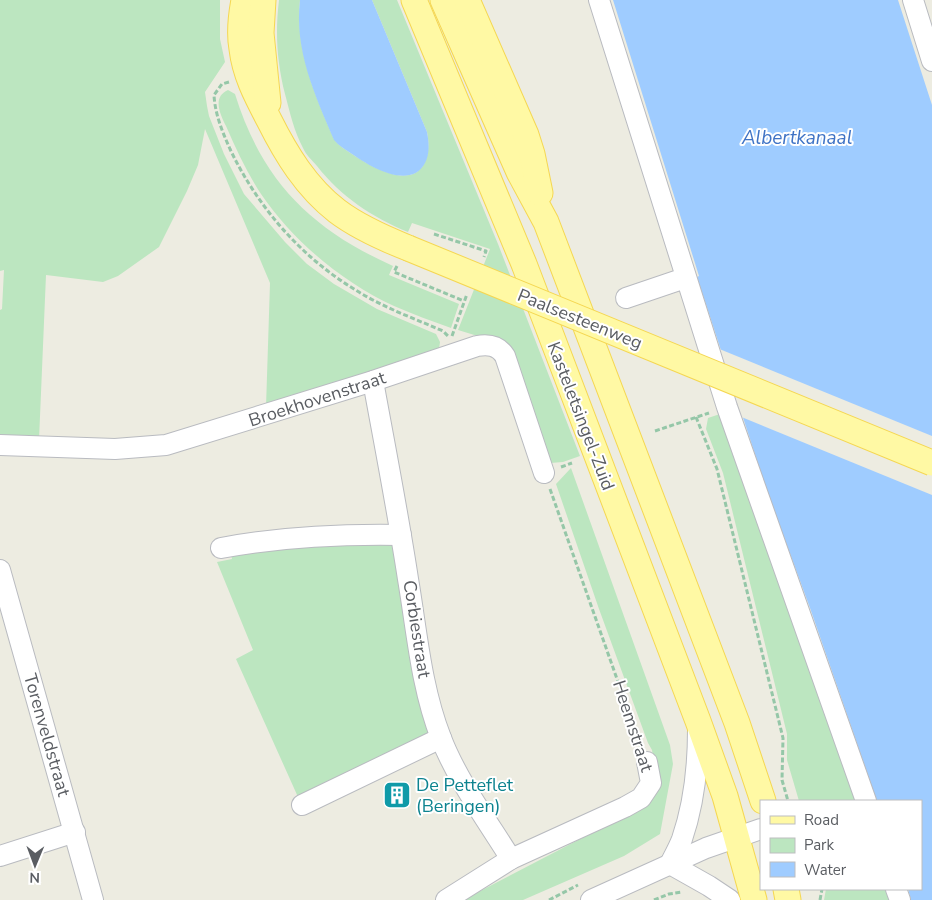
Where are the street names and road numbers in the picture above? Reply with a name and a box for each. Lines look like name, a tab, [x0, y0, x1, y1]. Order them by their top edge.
street label: Paalsesteenweg	[514, 283, 646, 355]
street label: Kasteletsingel-Zuid	[542, 338, 620, 494]
street label: Broekhovenstraat	[245, 365, 389, 432]
street label: Corbiestraat	[397, 578, 437, 680]
street label: Torenveldstraat	[18, 671, 76, 800]
street label: Heemstraat	[607, 677, 659, 775]

